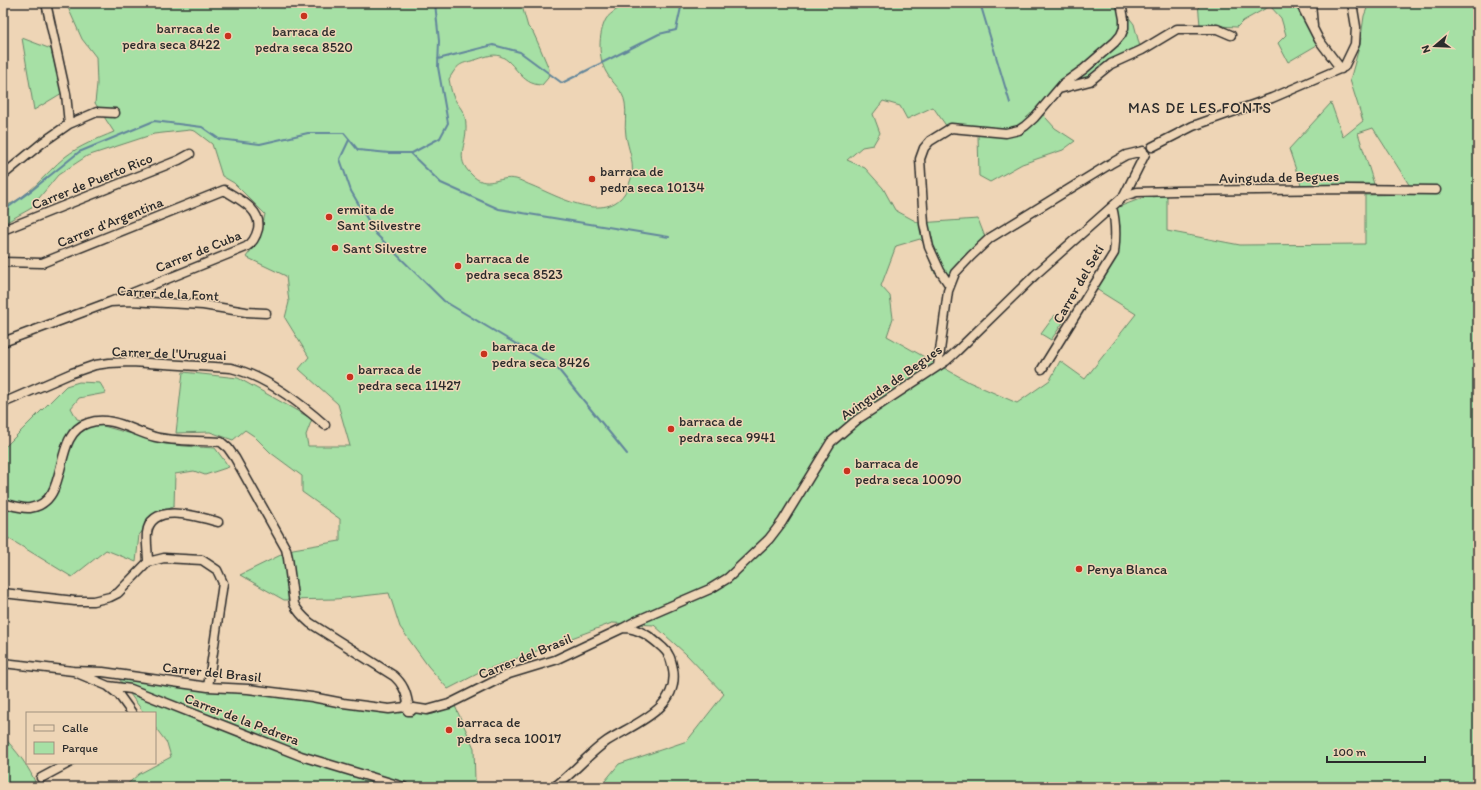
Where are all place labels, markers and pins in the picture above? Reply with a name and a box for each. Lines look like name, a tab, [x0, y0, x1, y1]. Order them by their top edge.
marker: barraca de pedra seca 8520	[299, 11, 309, 21]
place label: barraca de pedra seca 8422	[122, 20, 221, 53]
place label: barraca de pedra seca 8520	[255, 23, 353, 56]
marker: barraca de pedra seca 8422	[223, 31, 233, 41]
place label: barraca de pedra seca 10134	[600, 163, 705, 196]
marker: barraca de pedra seca 10134	[587, 174, 597, 184]
place label: ermita de Sant Silvestre	[337, 201, 421, 234]
marker: ermita de Sant Silvestre	[324, 212, 334, 222]
place label: Sant Silvestre	[343, 240, 427, 257]
marker: Sant Silvestre	[330, 243, 340, 253]
place label: barraca de pedra seca 8523	[466, 250, 563, 283]
marker: barraca de pedra seca 8523	[453, 261, 463, 271]
place label: barraca de pedra seca 8426	[492, 338, 590, 371]
marker: barraca de pedra seca 8426	[479, 349, 489, 359]
place label: barraca de pedra seca 11427	[358, 361, 461, 394]
marker: barraca de pedra seca 11427	[345, 372, 355, 382]
place label: barraca de pedra seca 9941	[679, 413, 776, 446]
marker: barraca de pedra seca 9941	[666, 424, 676, 434]
place label: barraca de pedra seca 10090	[855, 455, 962, 488]
marker: barraca de pedra seca 10090	[842, 466, 852, 476]
place label: Penya Blanca	[1087, 561, 1168, 578]
marker: Penya Blanca	[1074, 564, 1084, 574]
place label: barraca de pedra seca 10017	[457, 714, 561, 747]
marker: barraca de pedra seca 10017	[444, 725, 454, 735]

